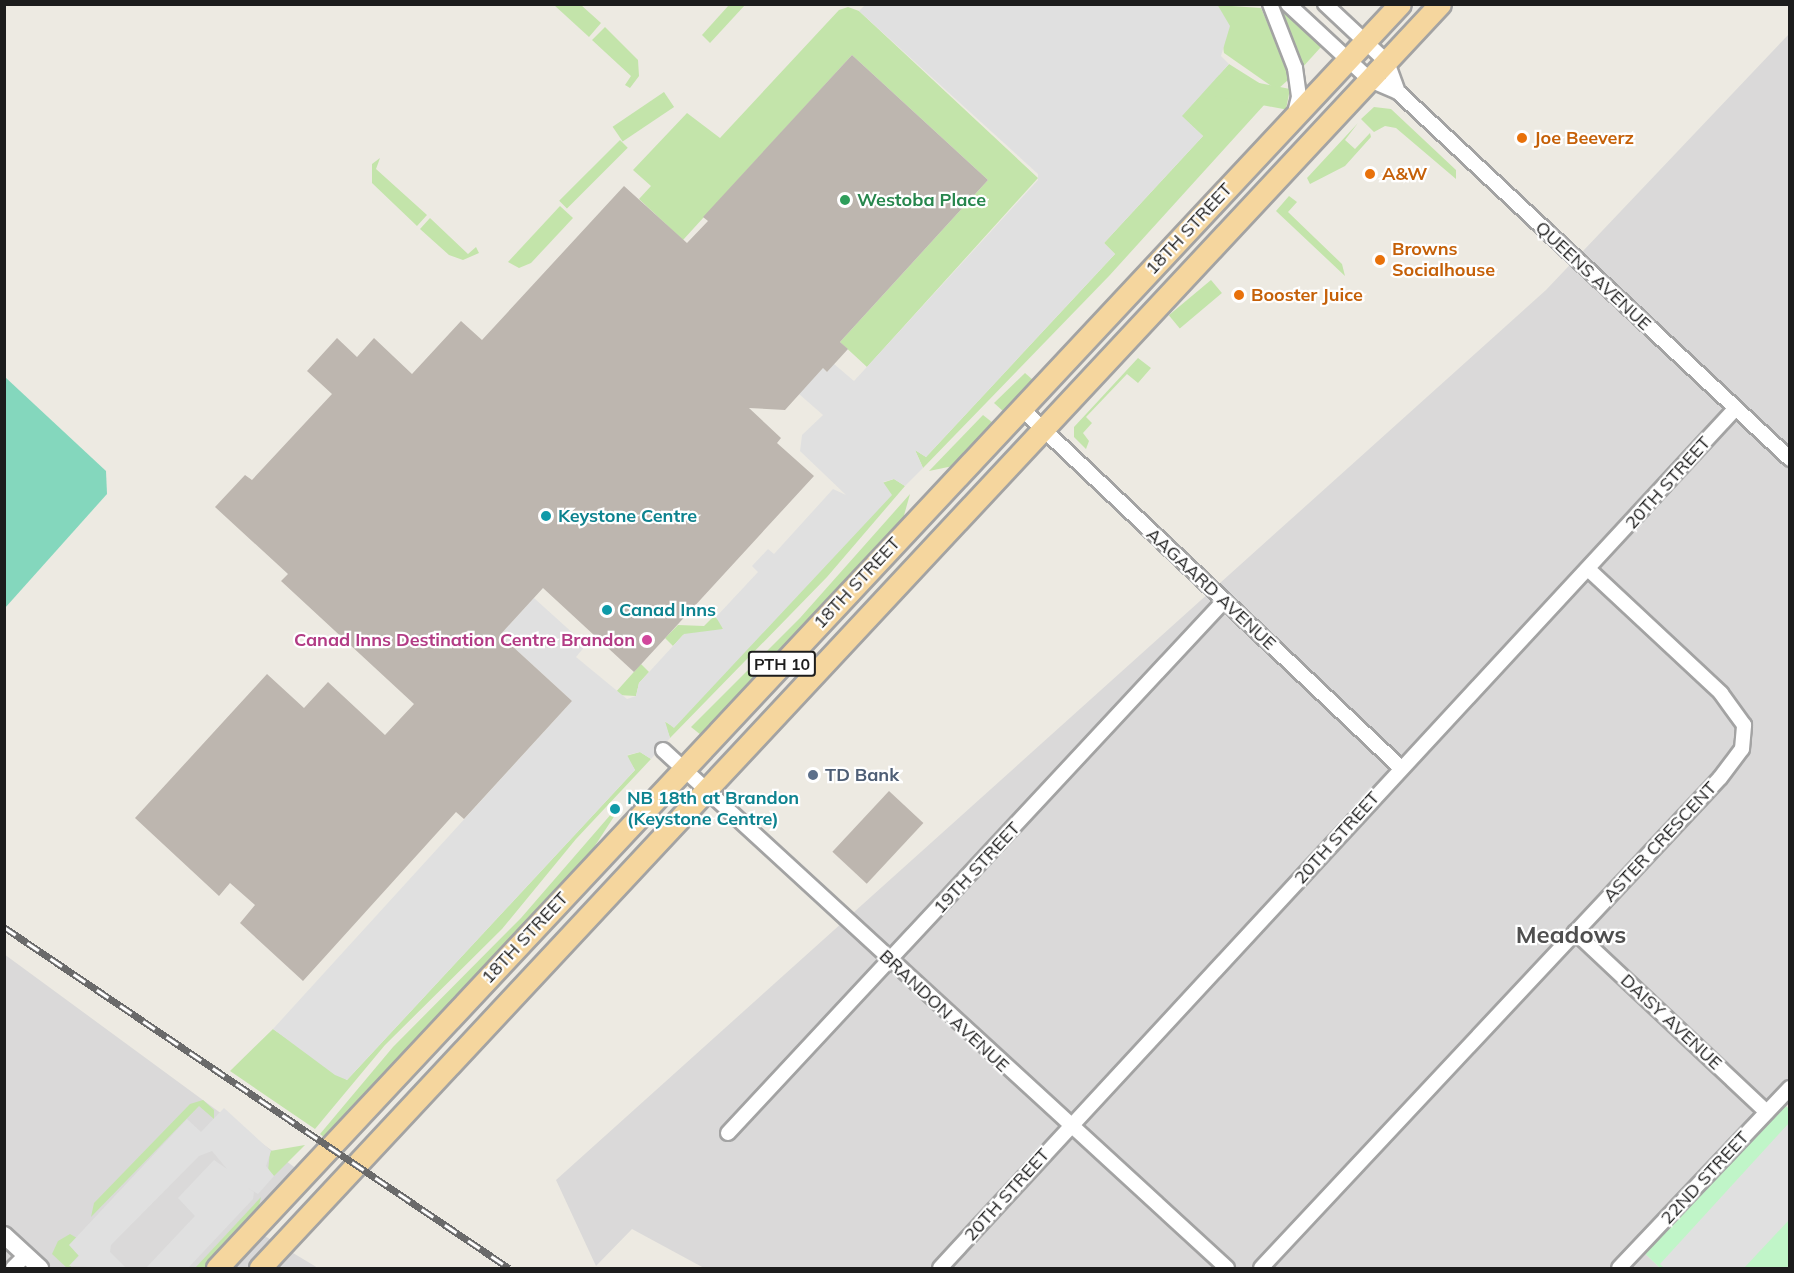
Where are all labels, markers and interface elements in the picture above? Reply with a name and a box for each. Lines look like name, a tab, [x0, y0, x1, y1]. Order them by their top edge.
place label: Joe Beeverz	[1534, 127, 1634, 149]
marker: Joe Beeverz	[1515, 131, 1529, 145]
place label: A&W	[1382, 163, 1427, 185]
marker: A&W	[1363, 167, 1377, 181]
street label: 18TH STREET	[1141, 179, 1237, 279]
place label: Westoba Place	[857, 189, 986, 211]
marker: Westoba Place	[838, 193, 852, 207]
street label: QUEENS AVENUE	[1531, 217, 1655, 335]
place label: Browns Socialhouse	[1392, 239, 1495, 282]
marker: Browns Socialhouse	[1373, 253, 1387, 267]
place label: Booster Juice	[1251, 284, 1363, 306]
marker: Booster Juice	[1232, 288, 1246, 302]
street label: 20TH STREET	[1621, 432, 1715, 534]
place label: Keystone Centre	[558, 505, 697, 527]
marker: Keystone Centre	[539, 509, 553, 523]
street label: AAGAARD AVENUE	[1142, 523, 1280, 655]
street label: 18TH STREET	[809, 533, 905, 633]
place label: Canad Inns	[619, 599, 716, 621]
marker: Canad Inns	[600, 603, 614, 617]
place label: Canad Inns Destination Centre Brandon	[294, 629, 635, 651]
marker: Canad Inns Destination Centre Brandon	[640, 633, 654, 647]
road number: PTH 10	[748, 651, 816, 677]
place label: TD Bank	[825, 764, 899, 786]
marker: TD Bank	[806, 768, 820, 782]
street label: ASTER CRESCENT	[1599, 777, 1721, 907]
street label: 20TH STREET	[1290, 787, 1384, 889]
place label: NB 18th at Brandon (Keystone Centre)	[627, 788, 799, 830]
marker: NB 18th at Brandon (Keystone Centre)	[608, 802, 622, 816]
street label: 19TH STREET	[929, 818, 1025, 918]
street label: 18TH STREET	[477, 888, 573, 988]
district label: Meadows	[1516, 921, 1626, 949]
street label: BRANDON AVENUE	[875, 945, 1013, 1077]
street label: DAISY AVENUE	[1616, 970, 1726, 1074]
street label: 22ND STREET	[1656, 1127, 1754, 1229]
street label: 20TH STREET	[960, 1144, 1054, 1246]

